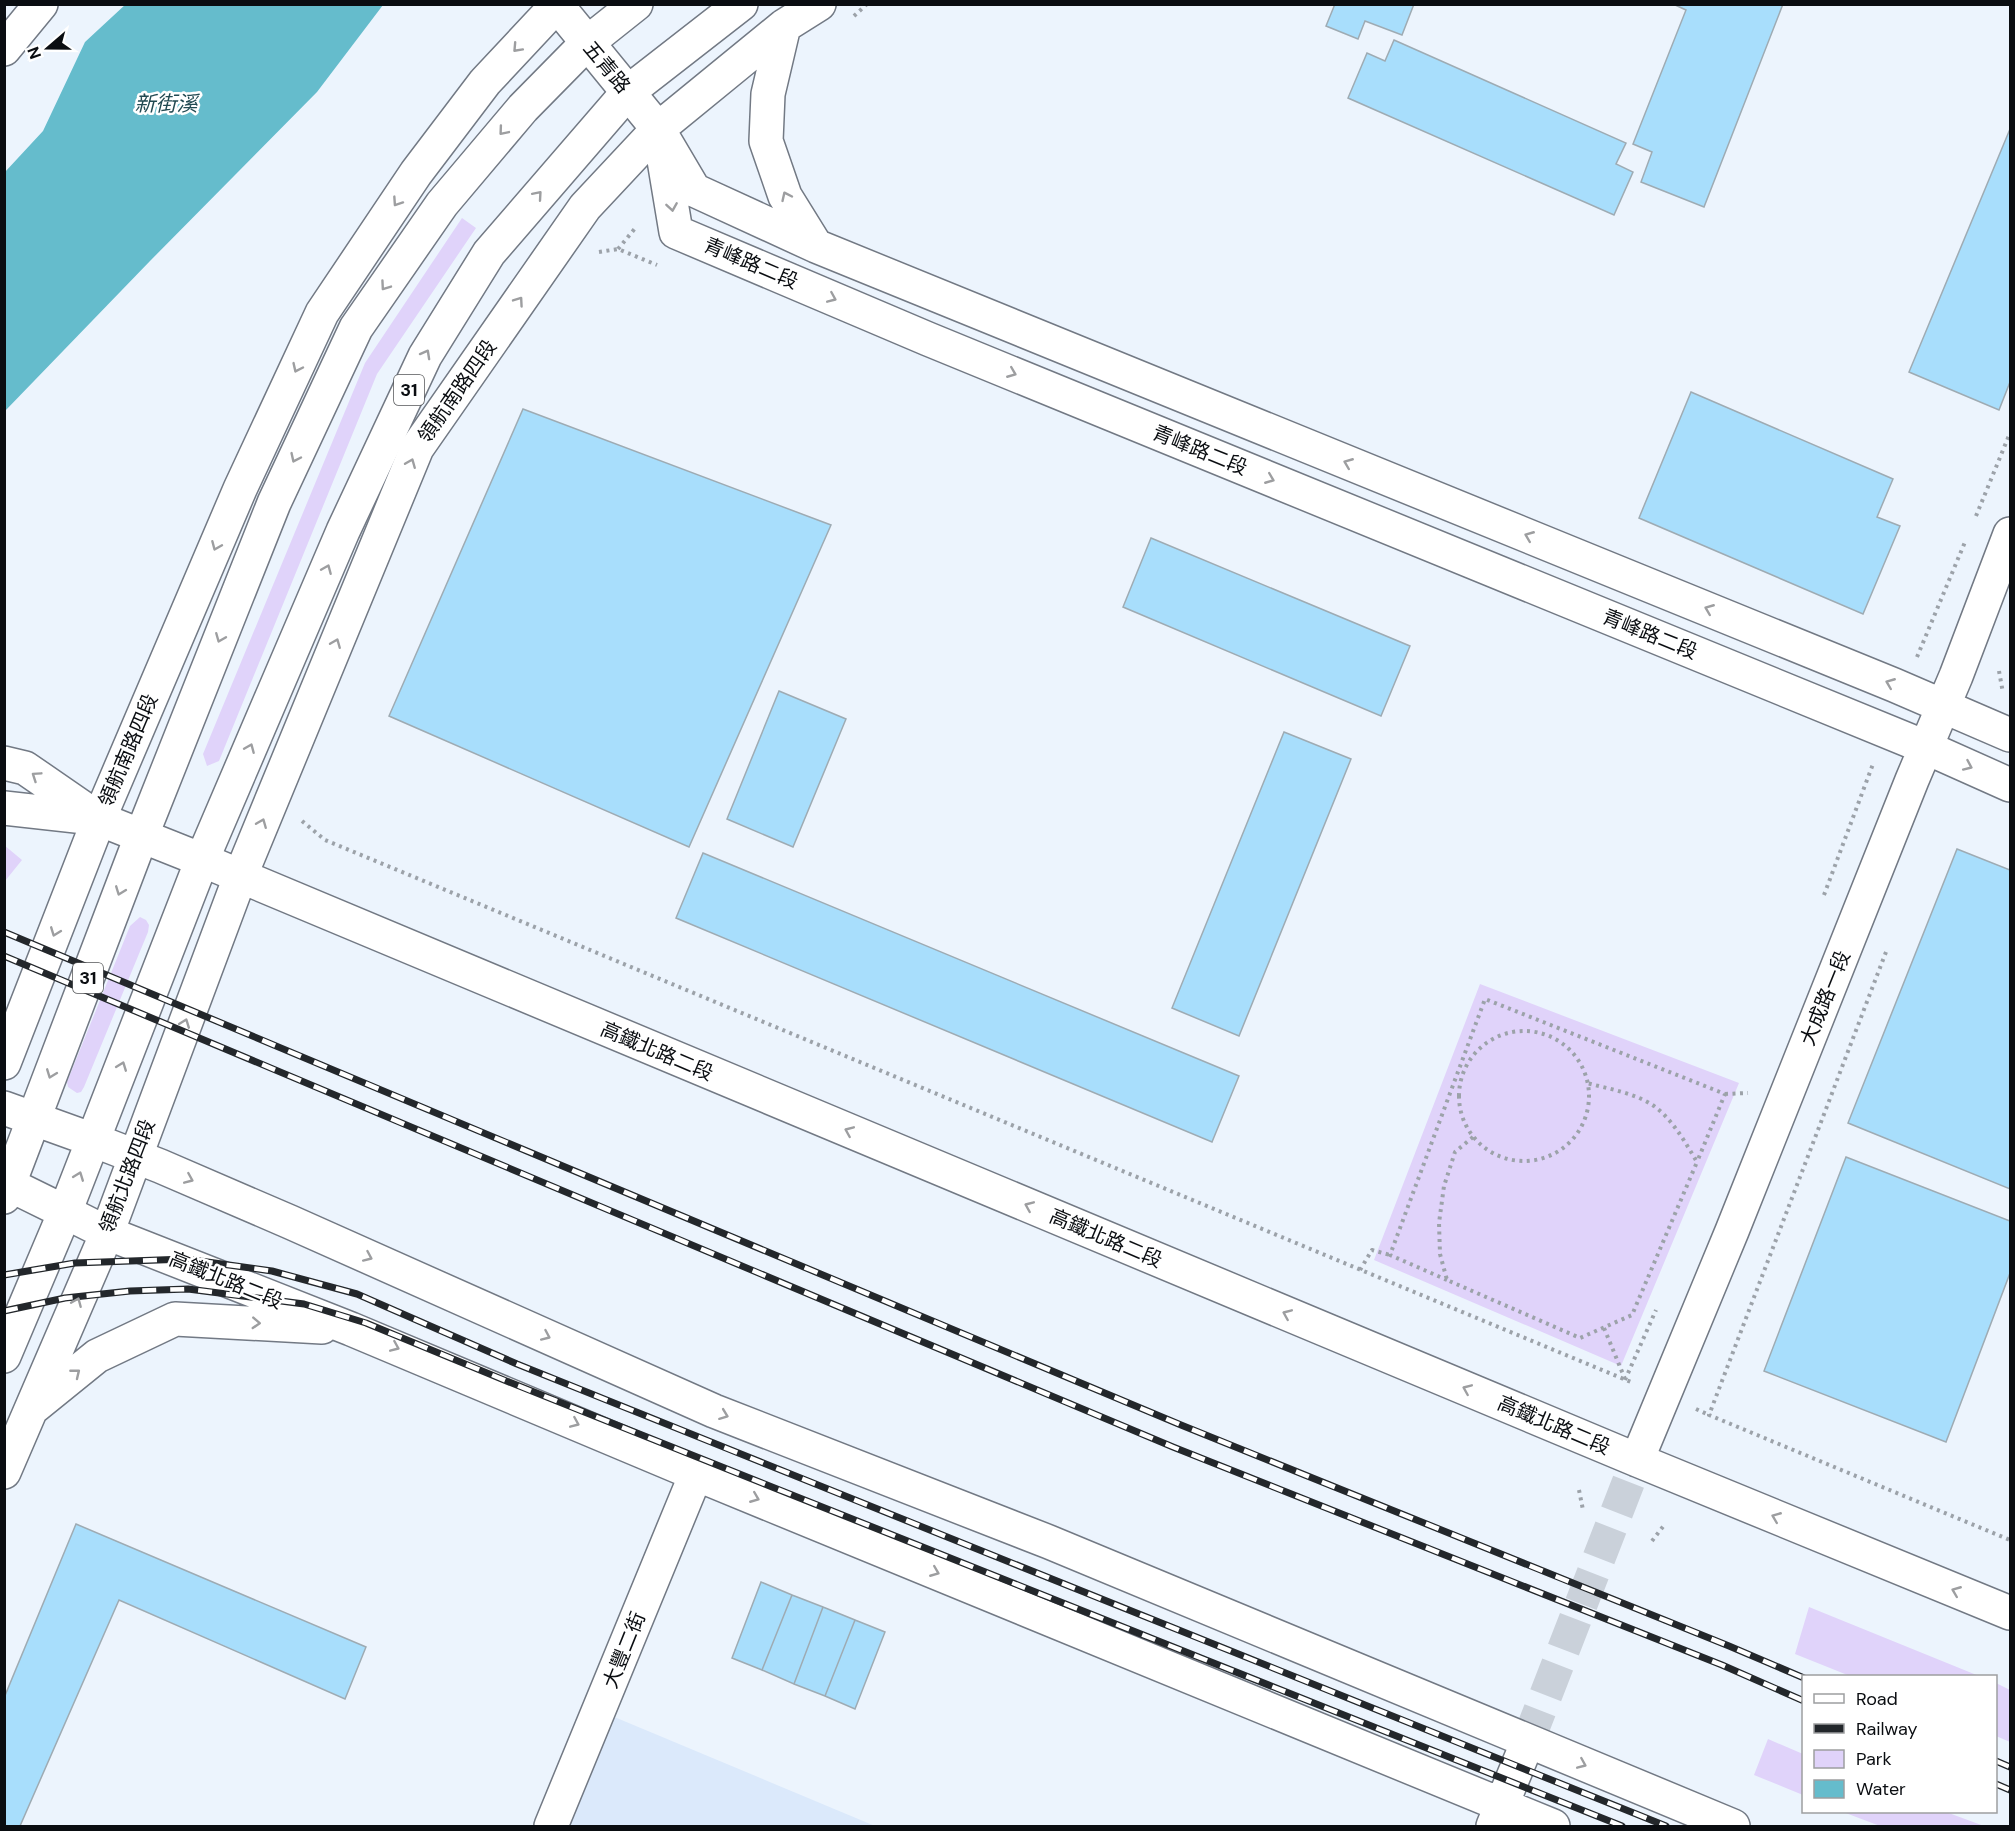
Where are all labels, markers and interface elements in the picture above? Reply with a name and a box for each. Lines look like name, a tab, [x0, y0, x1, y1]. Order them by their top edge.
north arrow	[18, 18, 78, 78]
street label: 五青路	[578, 36, 636, 98]
one-way arrow	[513, 41, 524, 52]
text: N	[23, 44, 46, 62]
water label: 新街溪	[135, 90, 200, 118]
one-way arrow	[500, 124, 511, 135]
one-way arrow	[781, 191, 793, 202]
one-way arrow	[531, 192, 542, 202]
one-way arrow	[393, 195, 404, 206]
one-way arrow	[665, 202, 677, 212]
street label: 青峰路二段	[700, 231, 802, 295]
one-way arrow	[381, 279, 392, 290]
one-way arrow	[826, 291, 837, 303]
one-way arrow	[512, 296, 523, 307]
street label: 領航南路四段	[412, 334, 502, 448]
one-way arrow	[419, 350, 430, 360]
one-way arrow	[292, 362, 304, 373]
one-way arrow	[1006, 366, 1017, 378]
road number: 31	[394, 375, 424, 405]
street label: 青峰路二段	[1149, 419, 1251, 481]
one-way arrow	[291, 452, 303, 463]
one-way arrow	[404, 458, 416, 469]
one-way arrow	[1343, 458, 1354, 470]
one-way arrow	[1264, 472, 1275, 484]
one-way arrow	[1524, 531, 1535, 543]
one-way arrow	[211, 539, 223, 550]
one-way arrow	[319, 565, 331, 576]
street label: 青峰路二段	[1599, 603, 1701, 665]
one-way arrow	[1705, 604, 1715, 617]
one-way arrow	[215, 632, 228, 643]
one-way arrow	[329, 638, 341, 649]
one-way arrow	[1885, 678, 1896, 690]
street label: 領航南路四段	[93, 690, 163, 810]
one-way arrow	[243, 744, 255, 755]
one-way arrow	[1961, 759, 1972, 771]
one-way arrow	[31, 772, 42, 783]
one-way arrow	[255, 818, 267, 829]
one-way arrow	[115, 886, 128, 896]
one-way arrow	[50, 926, 62, 937]
street label: 大成路一段	[1794, 947, 1856, 1049]
road number: 31	[73, 963, 103, 993]
street label: 高鐵北路二段	[597, 1016, 717, 1086]
one-way arrow	[178, 1018, 190, 1029]
one-way arrow	[114, 1061, 127, 1072]
one-way arrow	[46, 1067, 58, 1078]
street label: 領航北路四段	[93, 1115, 161, 1237]
one-way arrow	[845, 1126, 856, 1138]
one-way arrow	[72, 1171, 84, 1182]
one-way arrow	[183, 1172, 194, 1184]
one-way arrow	[1025, 1201, 1036, 1213]
street label: 高鐵北路二段	[1046, 1203, 1166, 1273]
street label: 高鐵北路二段	[165, 1245, 287, 1315]
one-way arrow	[361, 1250, 372, 1262]
one-way arrow	[69, 1297, 81, 1308]
one-way arrow	[1282, 1309, 1293, 1321]
one-way arrow	[252, 1317, 261, 1330]
one-way arrow	[539, 1329, 550, 1341]
one-way arrow	[389, 1340, 400, 1352]
one-way arrow	[69, 1369, 80, 1380]
one-way arrow	[1462, 1384, 1473, 1396]
street label: 高鐵北路二段	[1494, 1390, 1614, 1460]
one-way arrow	[718, 1408, 729, 1420]
one-way arrow	[568, 1416, 579, 1428]
one-way arrow	[748, 1491, 759, 1503]
one-way arrow	[1771, 1512, 1782, 1524]
one-way arrow	[929, 1565, 940, 1577]
one-way arrow	[1952, 1586, 1963, 1598]
street label: 大豐二街	[597, 1608, 651, 1692]
legend	[1802, 1675, 1997, 1813]
text: Road	[1856, 1687, 1898, 1711]
text: Railway	[1856, 1717, 1918, 1741]
text: Park	[1856, 1747, 1892, 1771]
one-way arrow	[1576, 1757, 1587, 1769]
text: Water	[1856, 1777, 1906, 1801]

